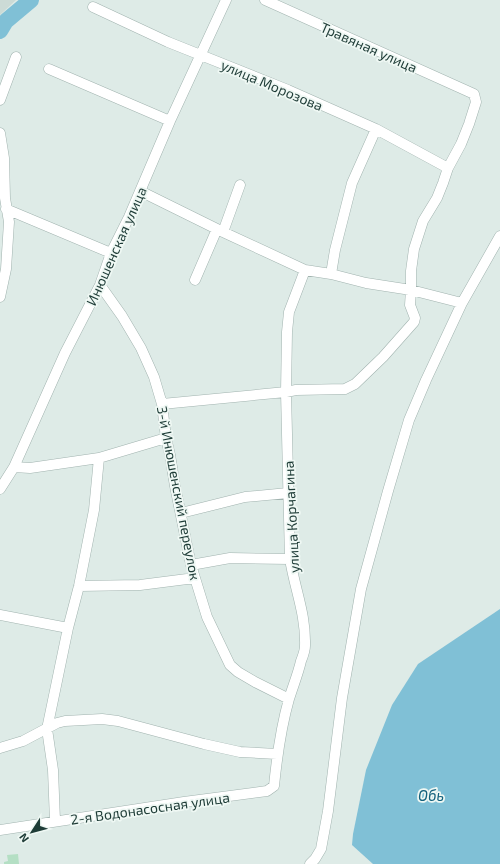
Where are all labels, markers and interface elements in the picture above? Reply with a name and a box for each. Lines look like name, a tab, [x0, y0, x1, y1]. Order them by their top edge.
street label: Травяная улица	[318, 18, 420, 76]
street label: улица Морозова	[219, 56, 325, 114]
street label: Инюшенская улица	[82, 184, 150, 308]
street label: 3-й Инюшенский переулок	[154, 405, 204, 582]
street label: улица Корчагина	[280, 460, 302, 574]
water label: Обь	[418, 786, 444, 804]
street label: 2-я Водонасосная улица	[69, 788, 231, 828]
north arrow	[12, 812, 52, 852]
text: N	[16, 831, 31, 845]

